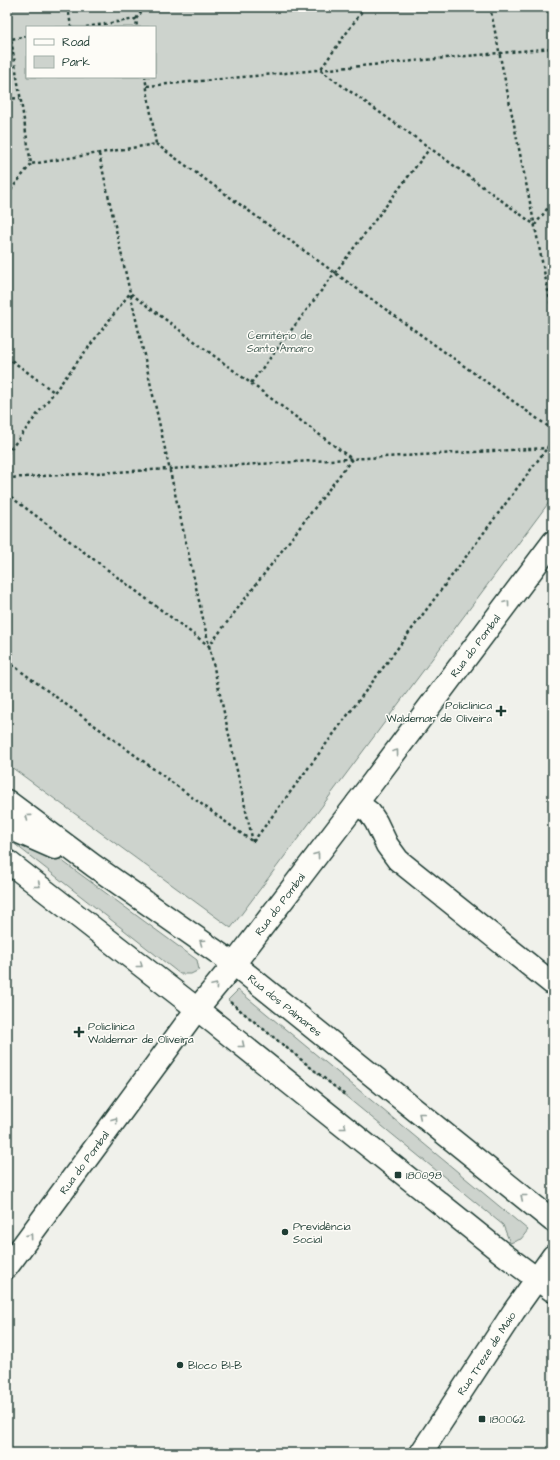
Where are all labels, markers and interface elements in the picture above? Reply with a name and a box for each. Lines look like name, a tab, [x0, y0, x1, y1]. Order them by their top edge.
legend	[26, 26, 156, 78]
text: Road	[62, 34, 90, 51]
text: Park	[62, 54, 90, 71]
park label: Cemitério de Santo Amaro	[247, 328, 314, 356]
one-way arrow	[502, 600, 509, 607]
street label: Rua do Pombal	[447, 611, 504, 680]
place label: Policlinica Waldemar de Oliveira	[386, 698, 492, 726]
marker: Policlinica Waldemar de Oliveira	[495, 705, 507, 717]
one-way arrow	[391, 749, 398, 756]
one-way arrow	[26, 815, 33, 822]
one-way arrow	[312, 853, 319, 860]
street label: Rua do Pombal	[251, 870, 309, 938]
one-way arrow	[33, 880, 40, 887]
one-way arrow	[199, 939, 206, 947]
one-way arrow	[136, 960, 143, 967]
street label: Rua dos Palmares	[245, 971, 326, 1040]
one-way arrow	[211, 984, 218, 991]
place label: Policlínica Waldemar de Oliveira	[88, 1019, 194, 1047]
marker: Policlínica Waldemar de Oliveira	[73, 1026, 85, 1038]
one-way arrow	[238, 1041, 245, 1048]
one-way arrow	[419, 1113, 426, 1120]
one-way arrow	[111, 1117, 118, 1124]
one-way arrow	[339, 1122, 346, 1129]
street label: Rua do Pombal	[56, 1127, 113, 1197]
place label: 180098	[406, 1168, 442, 1183]
marker: 180098	[393, 1170, 403, 1180]
one-way arrow	[520, 1194, 527, 1201]
place label: Previdência Social	[293, 1219, 351, 1247]
marker: Previdência Social	[280, 1227, 290, 1237]
one-way arrow	[25, 1233, 32, 1240]
street label: Rua Treze de Maio	[453, 1308, 519, 1398]
place label: Bloco Bl-B	[188, 1358, 242, 1373]
marker: Bloco Bl-B	[175, 1360, 185, 1370]
place label: 180062	[490, 1412, 526, 1427]
marker: 180062	[477, 1414, 487, 1424]

